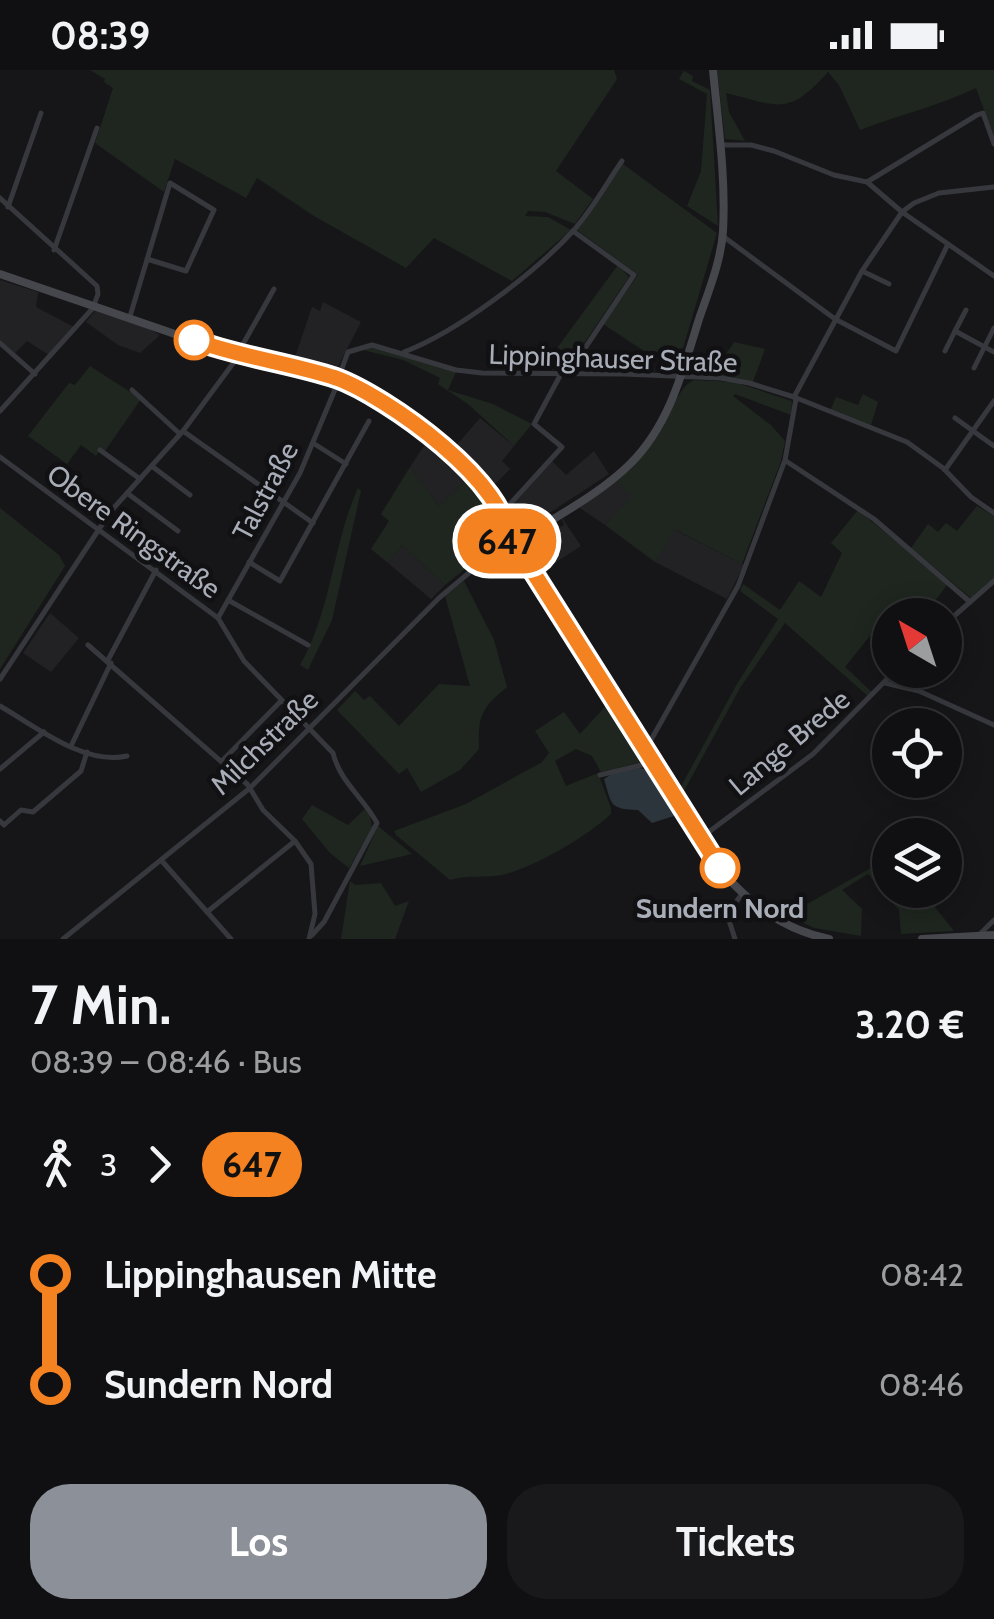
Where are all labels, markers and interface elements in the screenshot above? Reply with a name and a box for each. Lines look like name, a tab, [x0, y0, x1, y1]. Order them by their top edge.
text: 08:39	[50, 12, 150, 59]
unlabelled marker	[175, 321, 213, 359]
street label: Lippinghauser Straße	[488, 337, 738, 379]
street label: Talstraße	[225, 436, 305, 546]
street label: Obere Ringstraße	[41, 457, 227, 605]
line badge: 647	[450, 508, 564, 574]
text: 647	[477, 520, 537, 563]
north arrow	[872, 598, 962, 688]
map controls	[872, 598, 962, 908]
street label: Milchstraße	[203, 682, 325, 802]
street label: Lange Brede	[722, 682, 856, 802]
button: locate	[872, 708, 962, 798]
button: layers	[872, 818, 962, 908]
marker: Sundern Nord	[701, 849, 739, 887]
place label: Sundern Nord	[636, 891, 804, 925]
text: 7 Min.	[30, 971, 171, 1038]
text: 3.20 €	[855, 1001, 964, 1048]
text: 08:39 – 08:46 · Bus	[30, 1042, 302, 1081]
icon: walk	[30, 1137, 85, 1192]
icon: forward	[132, 1137, 187, 1192]
text: 647	[222, 1143, 282, 1186]
text: 3	[100, 1145, 117, 1184]
text: Lippinghausen Mitte	[104, 1251, 437, 1298]
text: 08:42	[880, 1255, 964, 1294]
text: Sundern Nord	[104, 1361, 333, 1408]
text: 08:46	[879, 1365, 964, 1404]
button: Los	[30, 1484, 487, 1599]
button: Tickets	[507, 1484, 964, 1599]

